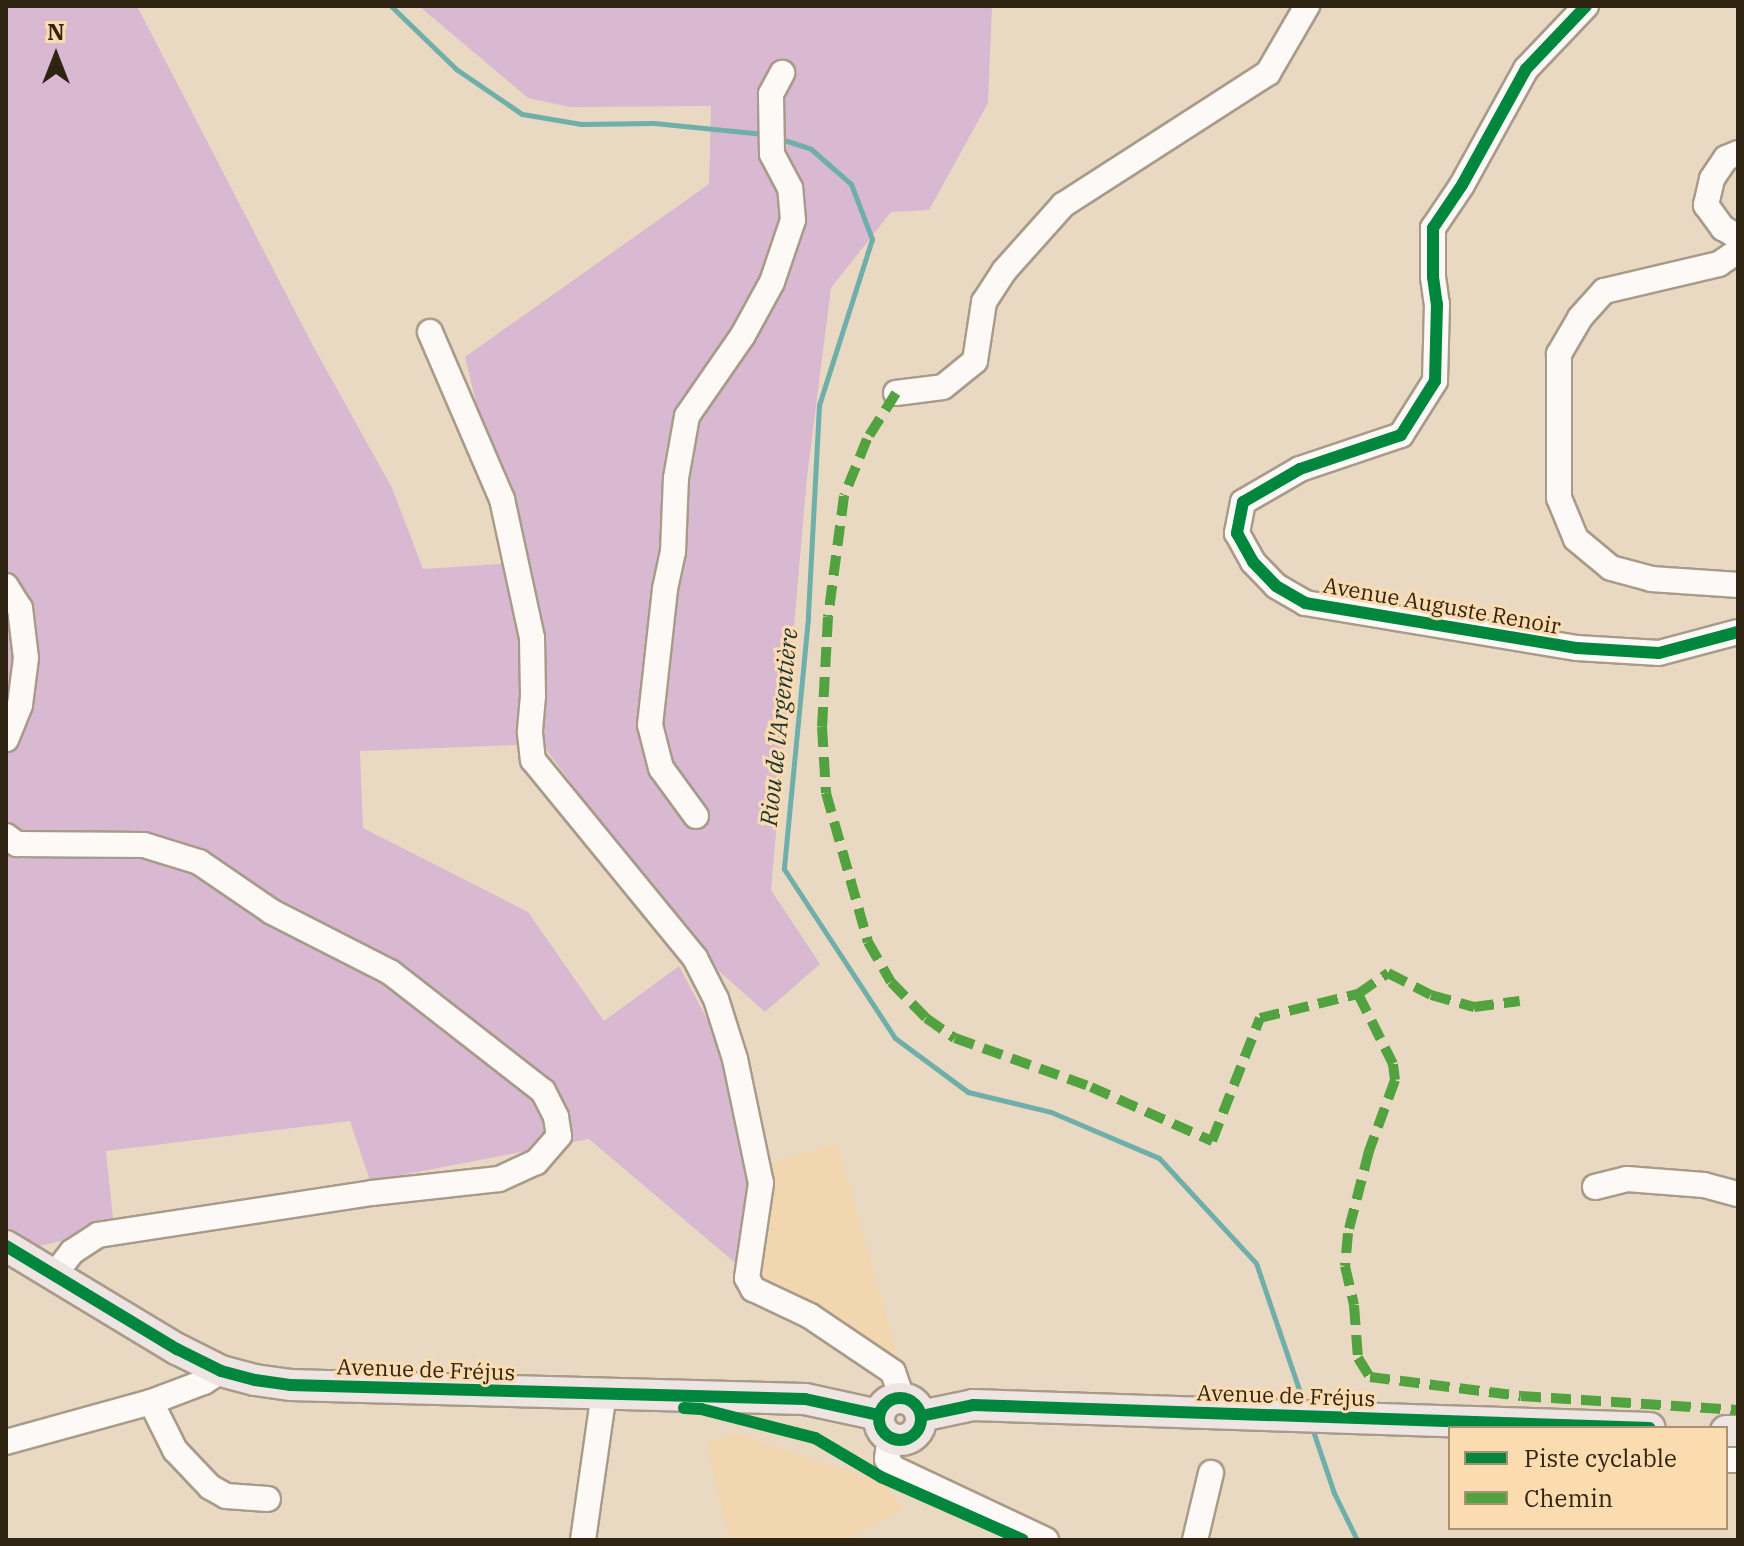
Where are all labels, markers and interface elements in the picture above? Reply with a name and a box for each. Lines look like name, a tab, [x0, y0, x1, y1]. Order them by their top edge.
north arrow	[16, 16, 96, 96]
text: N	[47, 17, 65, 46]
street label: Avenue Auguste Renoir	[1321, 571, 1563, 639]
water label: Riou de l'Argentière	[754, 626, 804, 828]
street label: Avenue de Fréjus	[336, 1353, 516, 1385]
street label: Avenue de Fréjus	[1196, 1379, 1376, 1411]
legend	[1448, 1426, 1728, 1530]
text: Piste cyclable	[1524, 1442, 1677, 1474]
text: Chemin	[1524, 1482, 1613, 1514]

